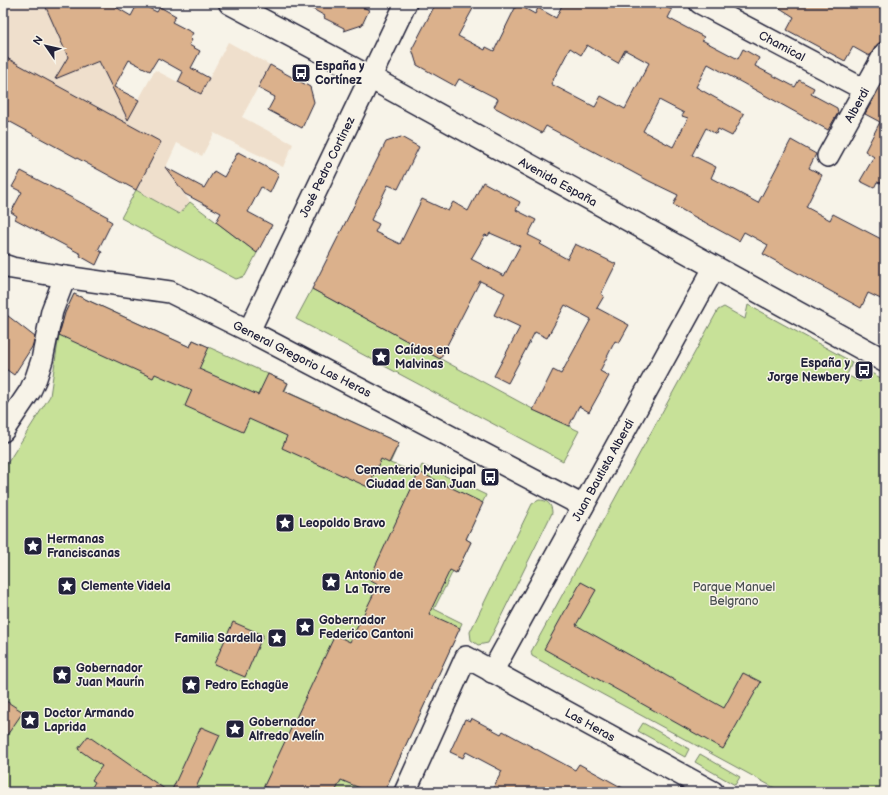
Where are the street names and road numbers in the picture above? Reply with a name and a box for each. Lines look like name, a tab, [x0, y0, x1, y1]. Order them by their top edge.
street label: Chamical	[756, 28, 808, 65]
street label: Alberdi	[842, 85, 873, 125]
street label: José Pedro Cortinez	[297, 114, 358, 220]
street label: Avenida España	[516, 155, 600, 210]
street label: General Gregorio Las Heras	[230, 318, 373, 401]
street label: Juan Bautista Alberdi	[569, 416, 638, 524]
street label: Las Heras	[562, 705, 618, 745]

